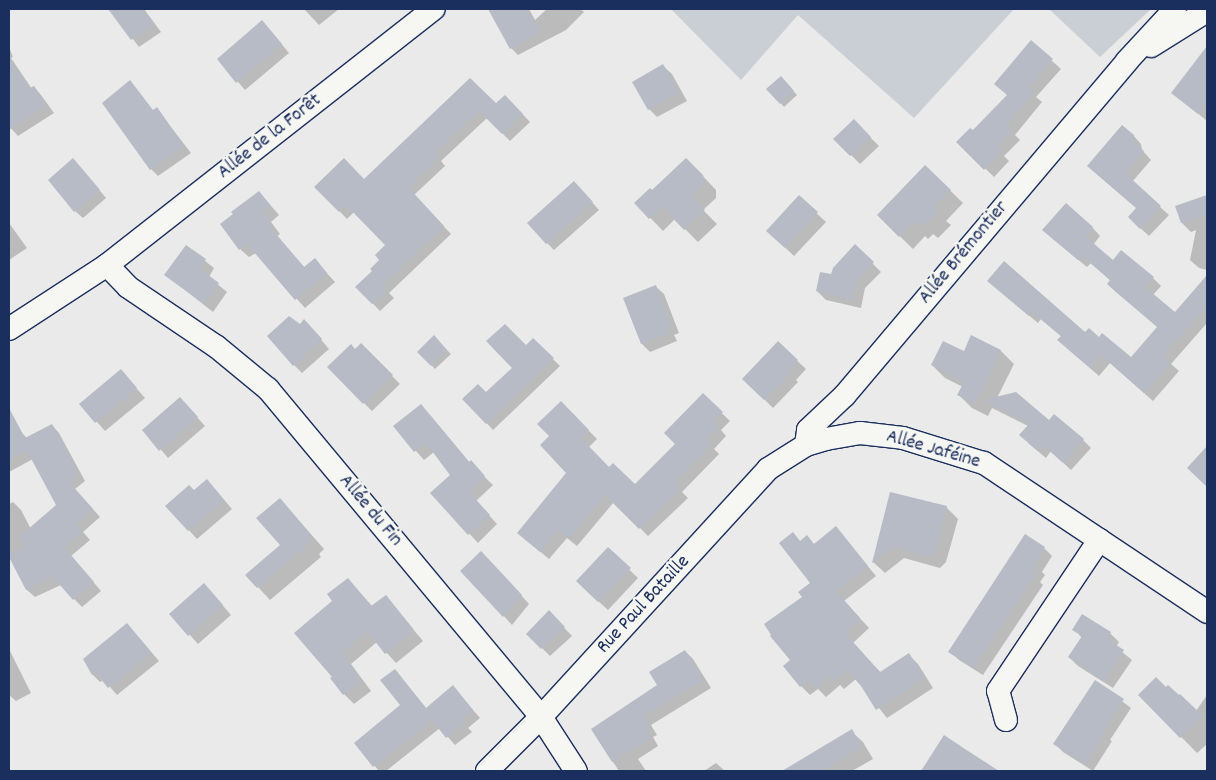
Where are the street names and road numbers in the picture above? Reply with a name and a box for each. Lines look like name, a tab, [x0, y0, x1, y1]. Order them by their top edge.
street label: Allée de la Forêt	[213, 89, 327, 185]
street label: Allée Brémontier	[914, 197, 1014, 309]
street label: Allée Jaféine	[883, 425, 983, 475]
street label: Allée du Fin	[333, 470, 407, 552]
street label: Rue Paul Bataille	[592, 551, 696, 659]

